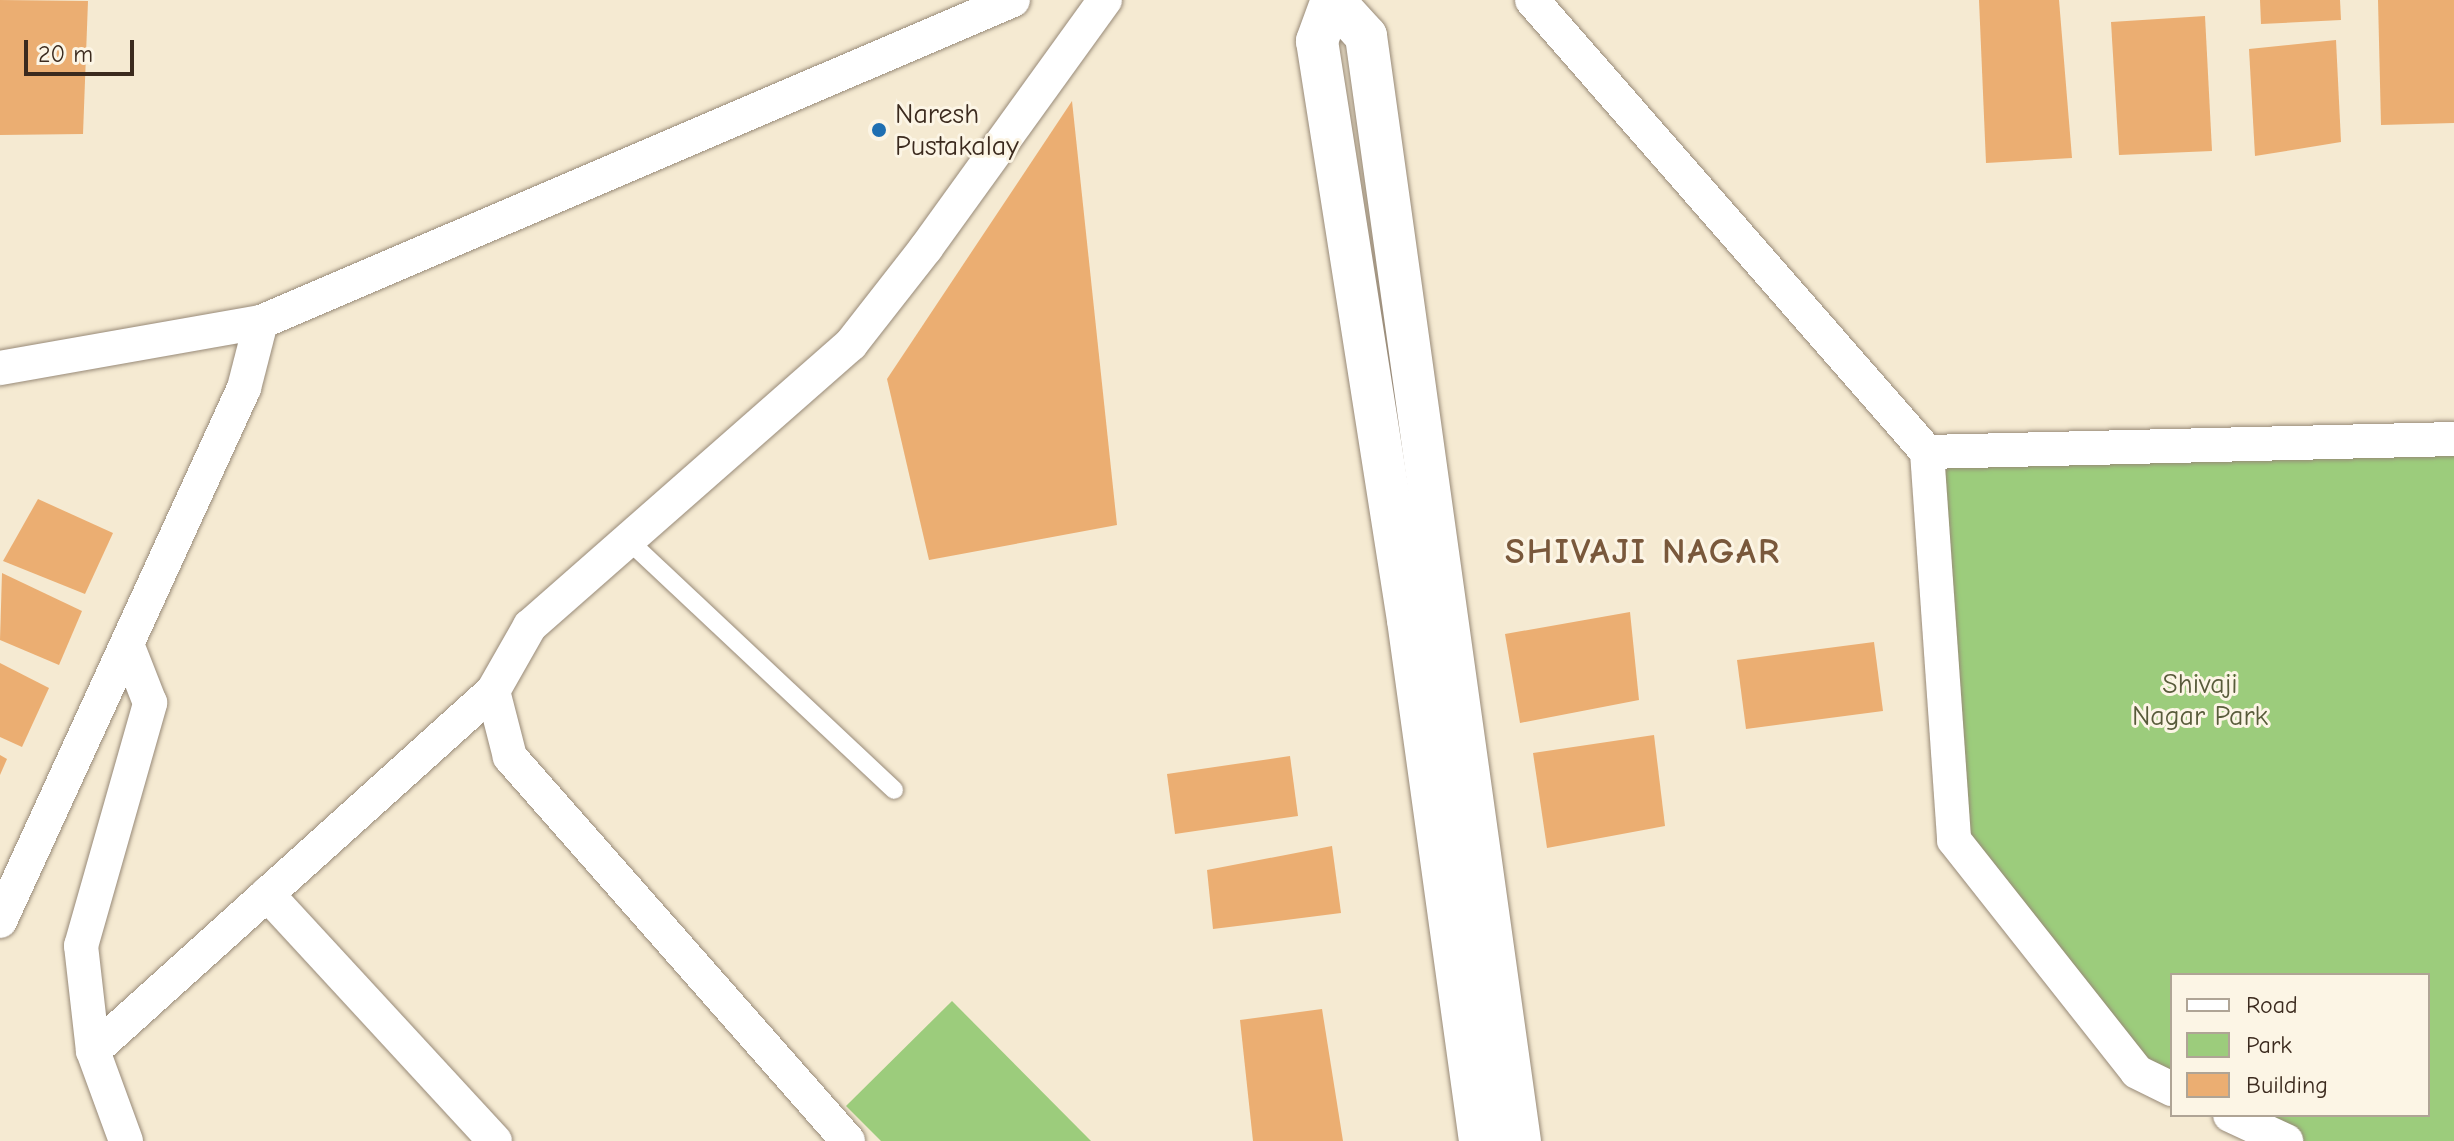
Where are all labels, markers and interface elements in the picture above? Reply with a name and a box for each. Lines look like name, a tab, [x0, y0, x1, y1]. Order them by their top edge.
scale bar	[28, 24, 138, 74]
text: 20 m	[38, 40, 93, 68]
place label: Naresh Pustakalay	[895, 97, 1019, 163]
marker: Naresh Pustakalay	[870, 121, 888, 139]
district label: SHIVAJI NAGAR	[1505, 530, 1781, 574]
park label: Shivaji Nagar Park	[2132, 667, 2268, 733]
legend	[2170, 973, 2430, 1117]
text: Road	[2246, 991, 2298, 1019]
text: Park	[2246, 1031, 2292, 1059]
text: Building	[2246, 1071, 2328, 1099]

